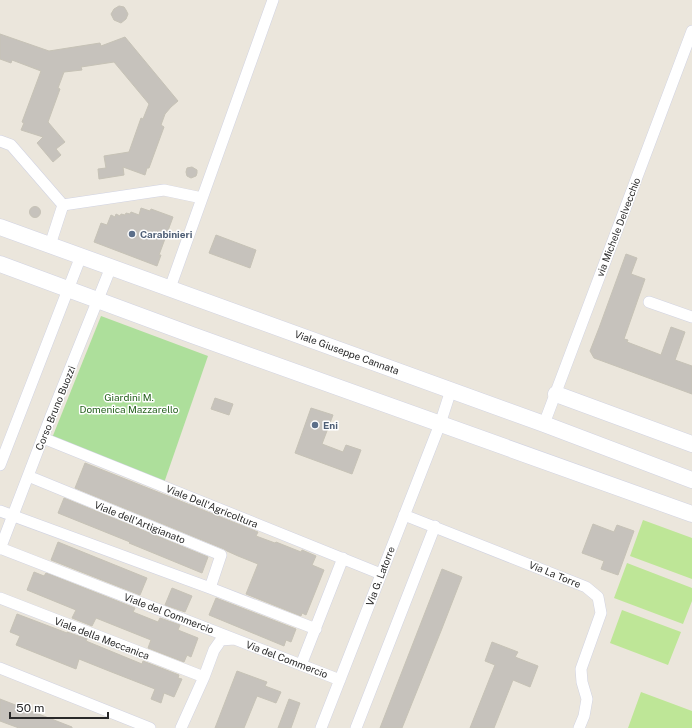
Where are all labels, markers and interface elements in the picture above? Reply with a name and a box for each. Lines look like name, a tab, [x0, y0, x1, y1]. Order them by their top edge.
street label: via Michele Delvecchio	[594, 175, 643, 278]
place label: Carabinieri	[140, 228, 193, 240]
marker: Carabinieri	[127, 229, 137, 239]
street label: Viale Giuseppe Cannata	[293, 327, 401, 377]
street label: Corso Bruno Buozzi	[33, 364, 77, 452]
park label: Giardini M. Domenica Mazzarello	[80, 391, 179, 415]
place label: Eni	[323, 419, 338, 431]
marker: Eni	[310, 420, 320, 430]
street label: Viale Dell'Agricoltura	[164, 482, 260, 530]
street label: Viale dell'Artigianato	[93, 498, 187, 546]
street label: Via G. Latorre	[363, 544, 397, 607]
street label: Via La Torre	[527, 558, 583, 590]
street label: Viale del Commercio	[122, 590, 216, 636]
street label: Viale della Meccanica	[53, 614, 151, 662]
street label: Via del Commercio	[244, 638, 330, 680]
scale bar	[10, 694, 108, 720]
text: 50 m	[16, 701, 44, 715]

